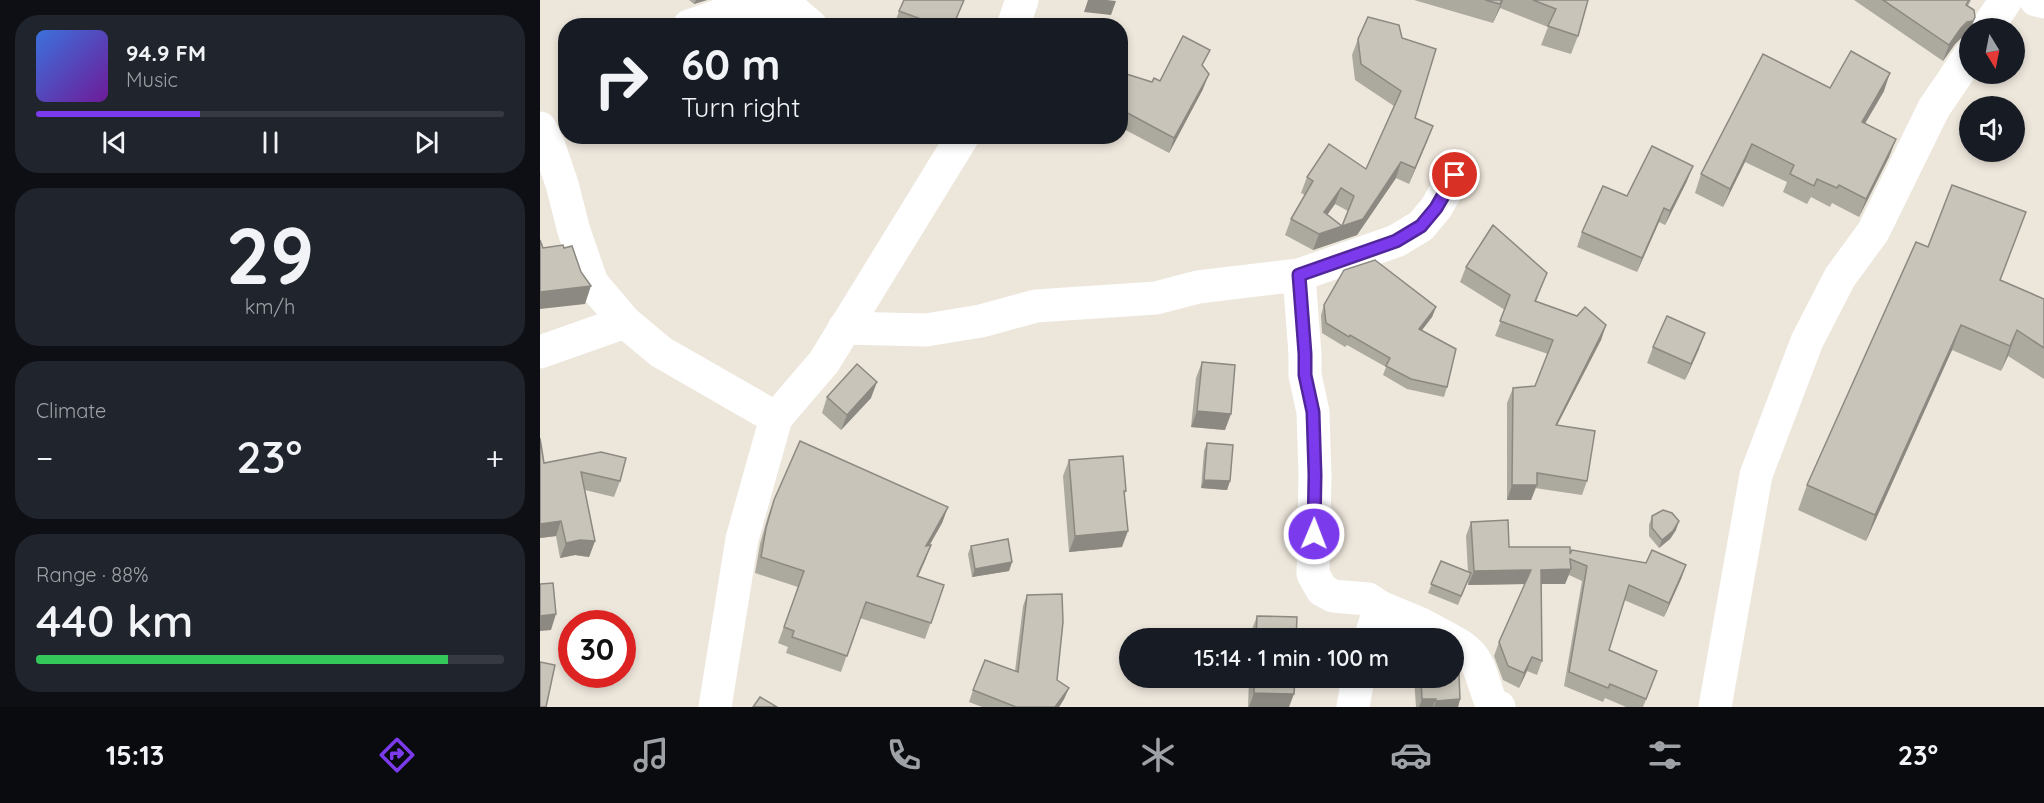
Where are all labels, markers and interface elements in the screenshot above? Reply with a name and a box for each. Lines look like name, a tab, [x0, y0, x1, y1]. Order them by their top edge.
north arrow	[1959, 18, 2025, 84]
map controls	[1959, 18, 2025, 162]
text: 60 m	[681, 38, 781, 91]
text: 94.9 FM	[126, 39, 206, 67]
icon: right	[582, 42, 660, 120]
text: Music	[126, 67, 178, 92]
text: Turn right	[681, 90, 800, 124]
button: sound	[1959, 96, 2025, 162]
icon: previous	[98, 126, 131, 159]
icon: pause	[254, 126, 287, 159]
icon: next	[410, 126, 443, 159]
pin	[1429, 149, 1480, 200]
icon: arrive	[1438, 158, 1471, 191]
text: 29	[226, 206, 314, 304]
text: km/h	[245, 294, 295, 319]
text: Climate	[36, 398, 106, 423]
text: 23°	[236, 428, 302, 484]
text: −	[36, 437, 53, 478]
text: +	[485, 437, 504, 478]
position arrow	[1282, 502, 1346, 566]
text: Range · 88%	[36, 562, 148, 587]
text: 440 km	[36, 592, 193, 648]
speed limit sign: 30	[558, 610, 636, 688]
text: 15:14 · 1 min · 100 m	[1194, 644, 1389, 672]
icon: directions	[376, 734, 418, 776]
icon: music	[630, 734, 672, 776]
icon: phone	[883, 734, 925, 776]
icon: climate	[1137, 734, 1179, 776]
icon: car	[1390, 734, 1432, 776]
icon: filters	[1644, 734, 1686, 776]
text: 15:13	[106, 738, 164, 772]
text: 23°	[1898, 738, 1938, 772]

